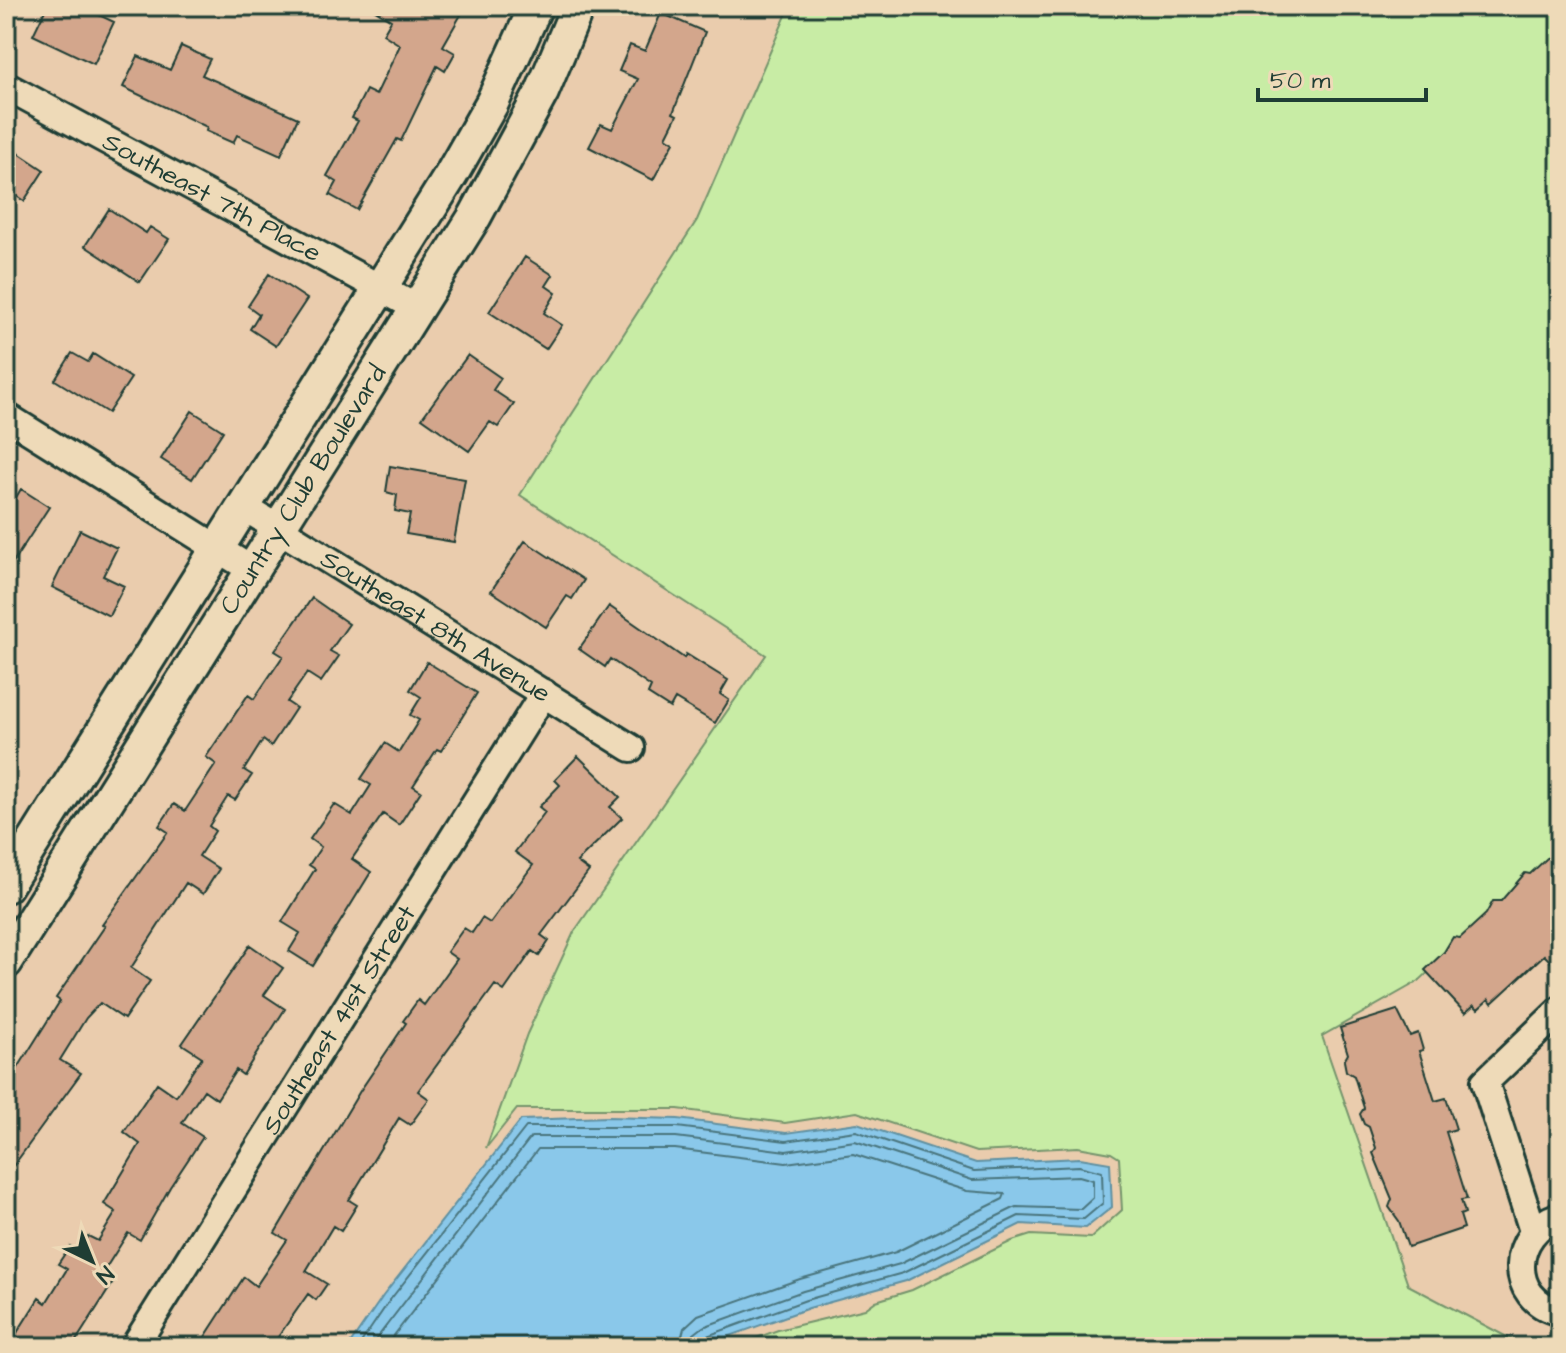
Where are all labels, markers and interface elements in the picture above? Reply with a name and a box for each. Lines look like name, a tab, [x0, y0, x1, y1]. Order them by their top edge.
scale bar	[1258, 52, 1426, 102]
text: 50 m	[1270, 64, 1331, 98]
street label: Southeast 7th Place	[96, 124, 328, 271]
street label: Country Club Boulevard	[211, 358, 395, 621]
street label: Southeast 8th Avenue	[314, 541, 557, 712]
street label: Southeast 41st Street	[254, 898, 425, 1142]
north arrow	[52, 1221, 132, 1301]
text: N	[89, 1258, 120, 1291]

